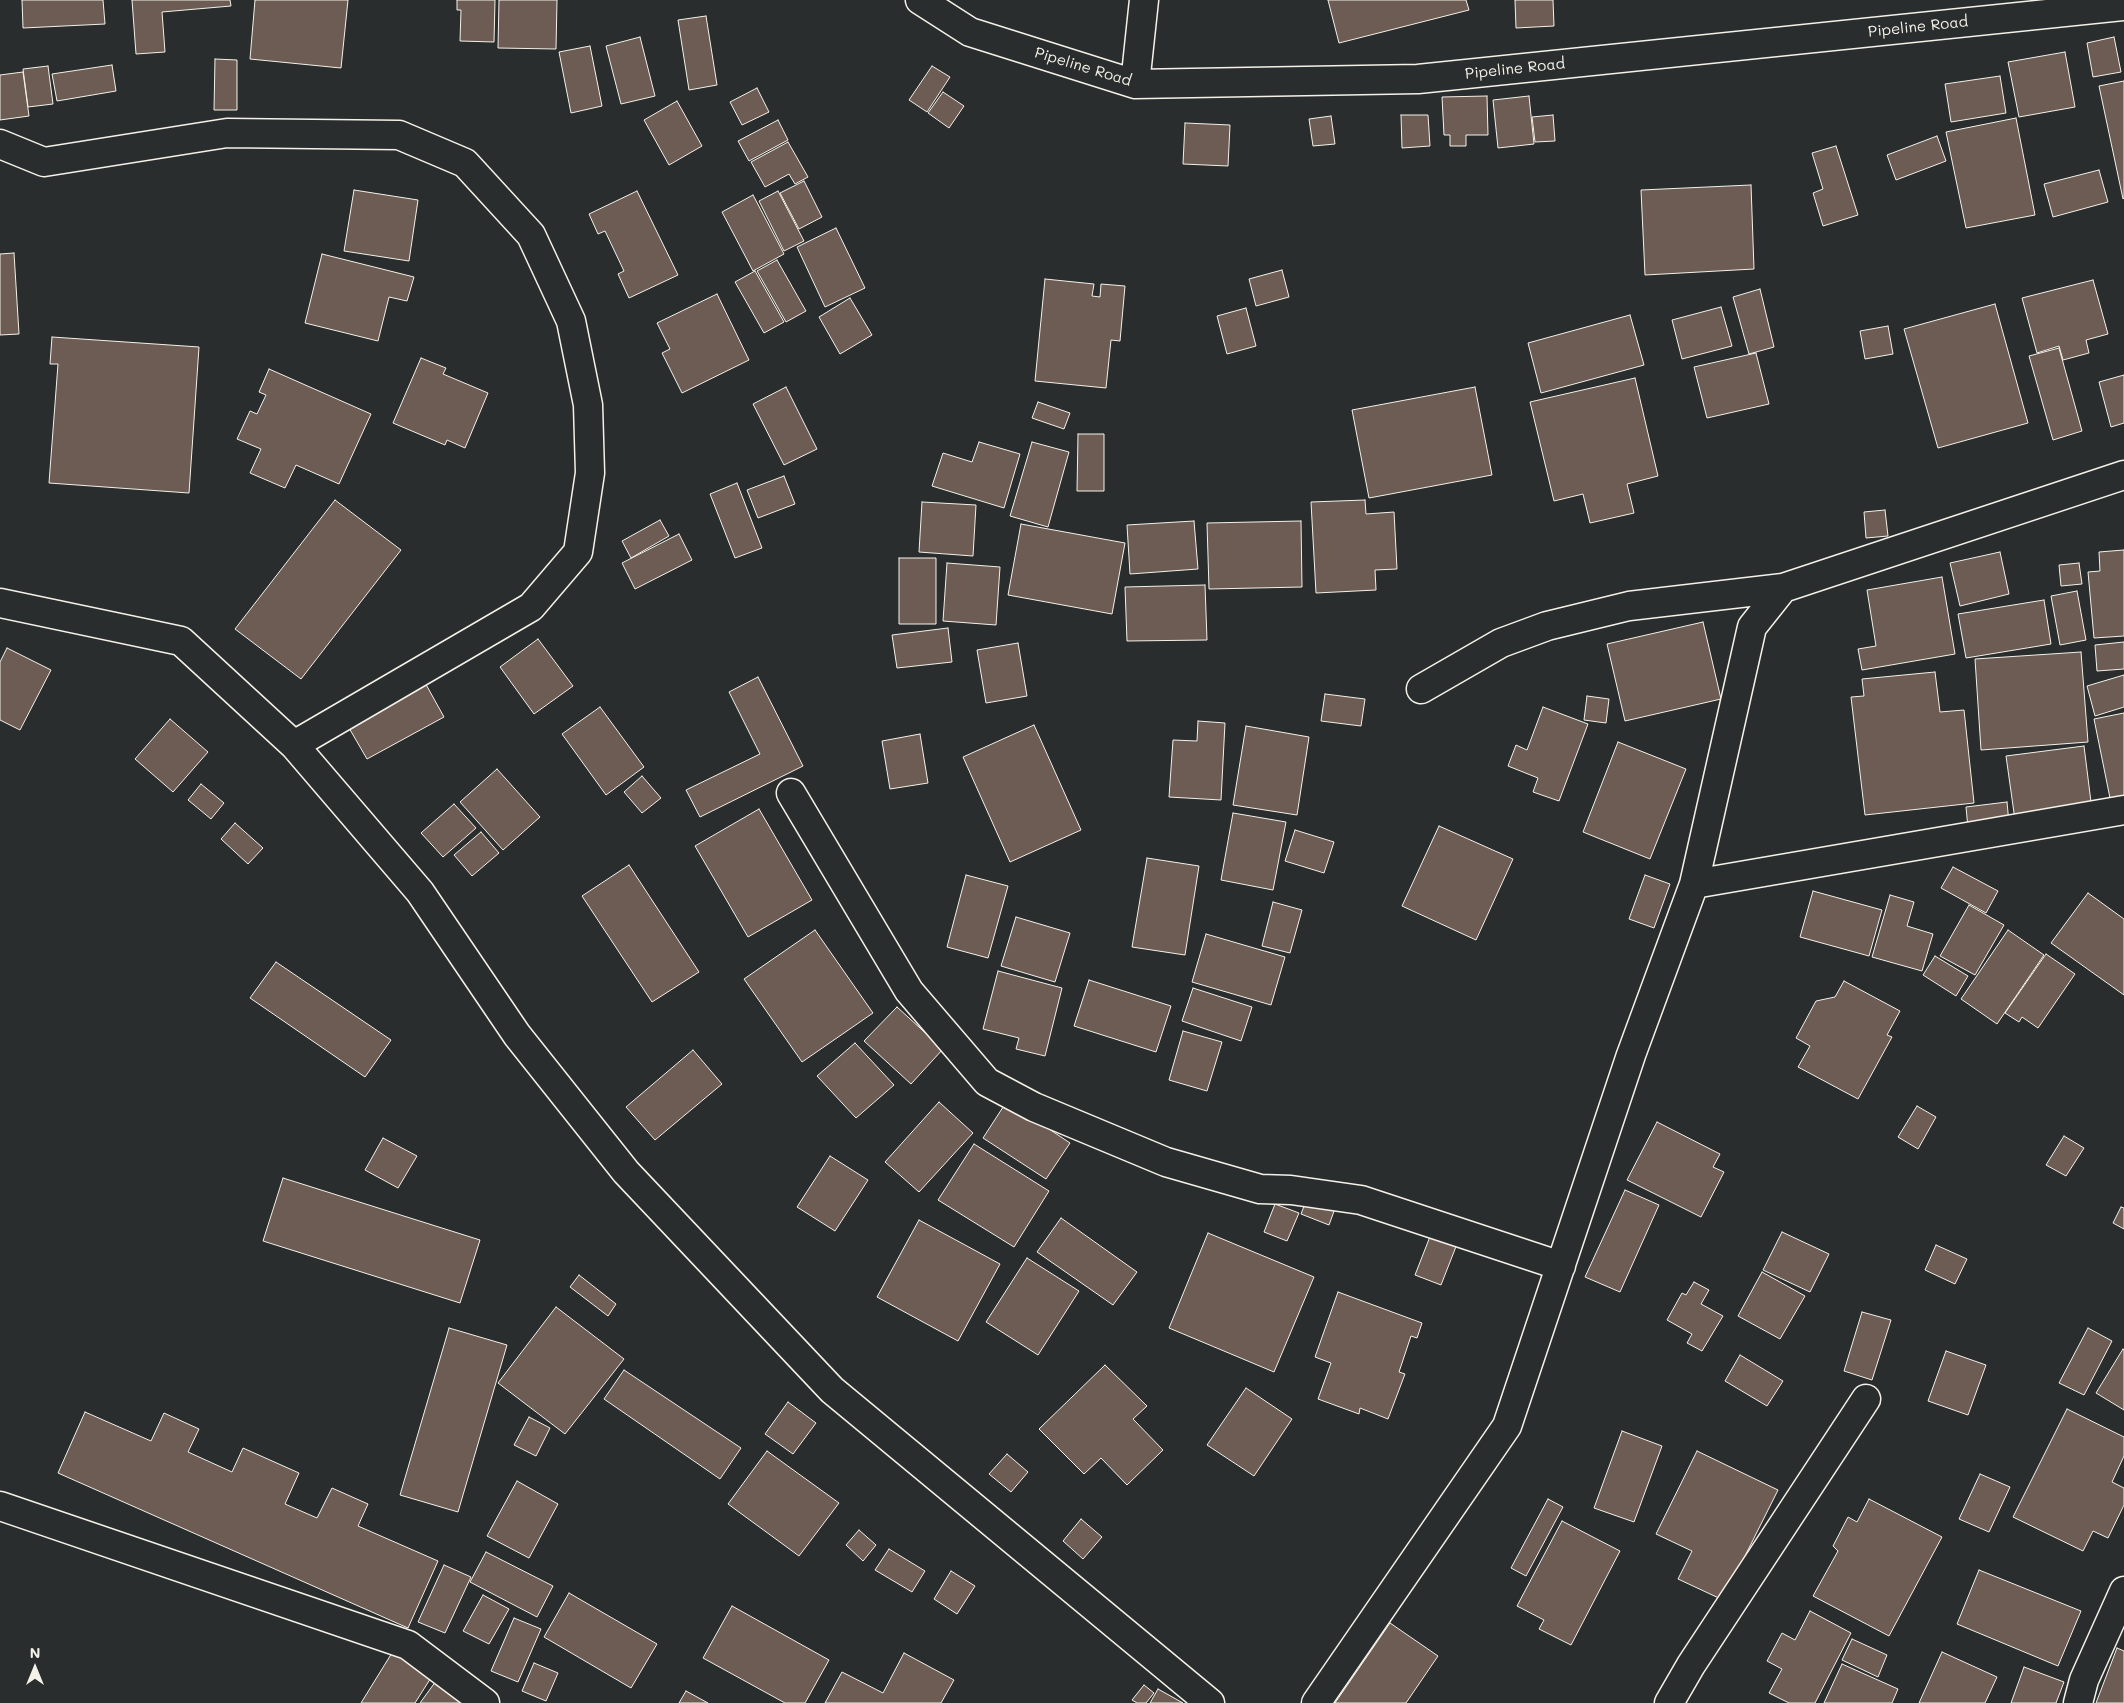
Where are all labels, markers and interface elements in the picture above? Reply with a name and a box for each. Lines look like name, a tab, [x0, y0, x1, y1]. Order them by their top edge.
street label: Pipeline Road	[1867, 13, 1969, 41]
street label: Pipeline Road	[1032, 44, 1134, 90]
street label: Pipeline Road	[1464, 55, 1566, 83]
north arrow	[10, 1643, 60, 1693]
text: N	[30, 1643, 40, 1662]

